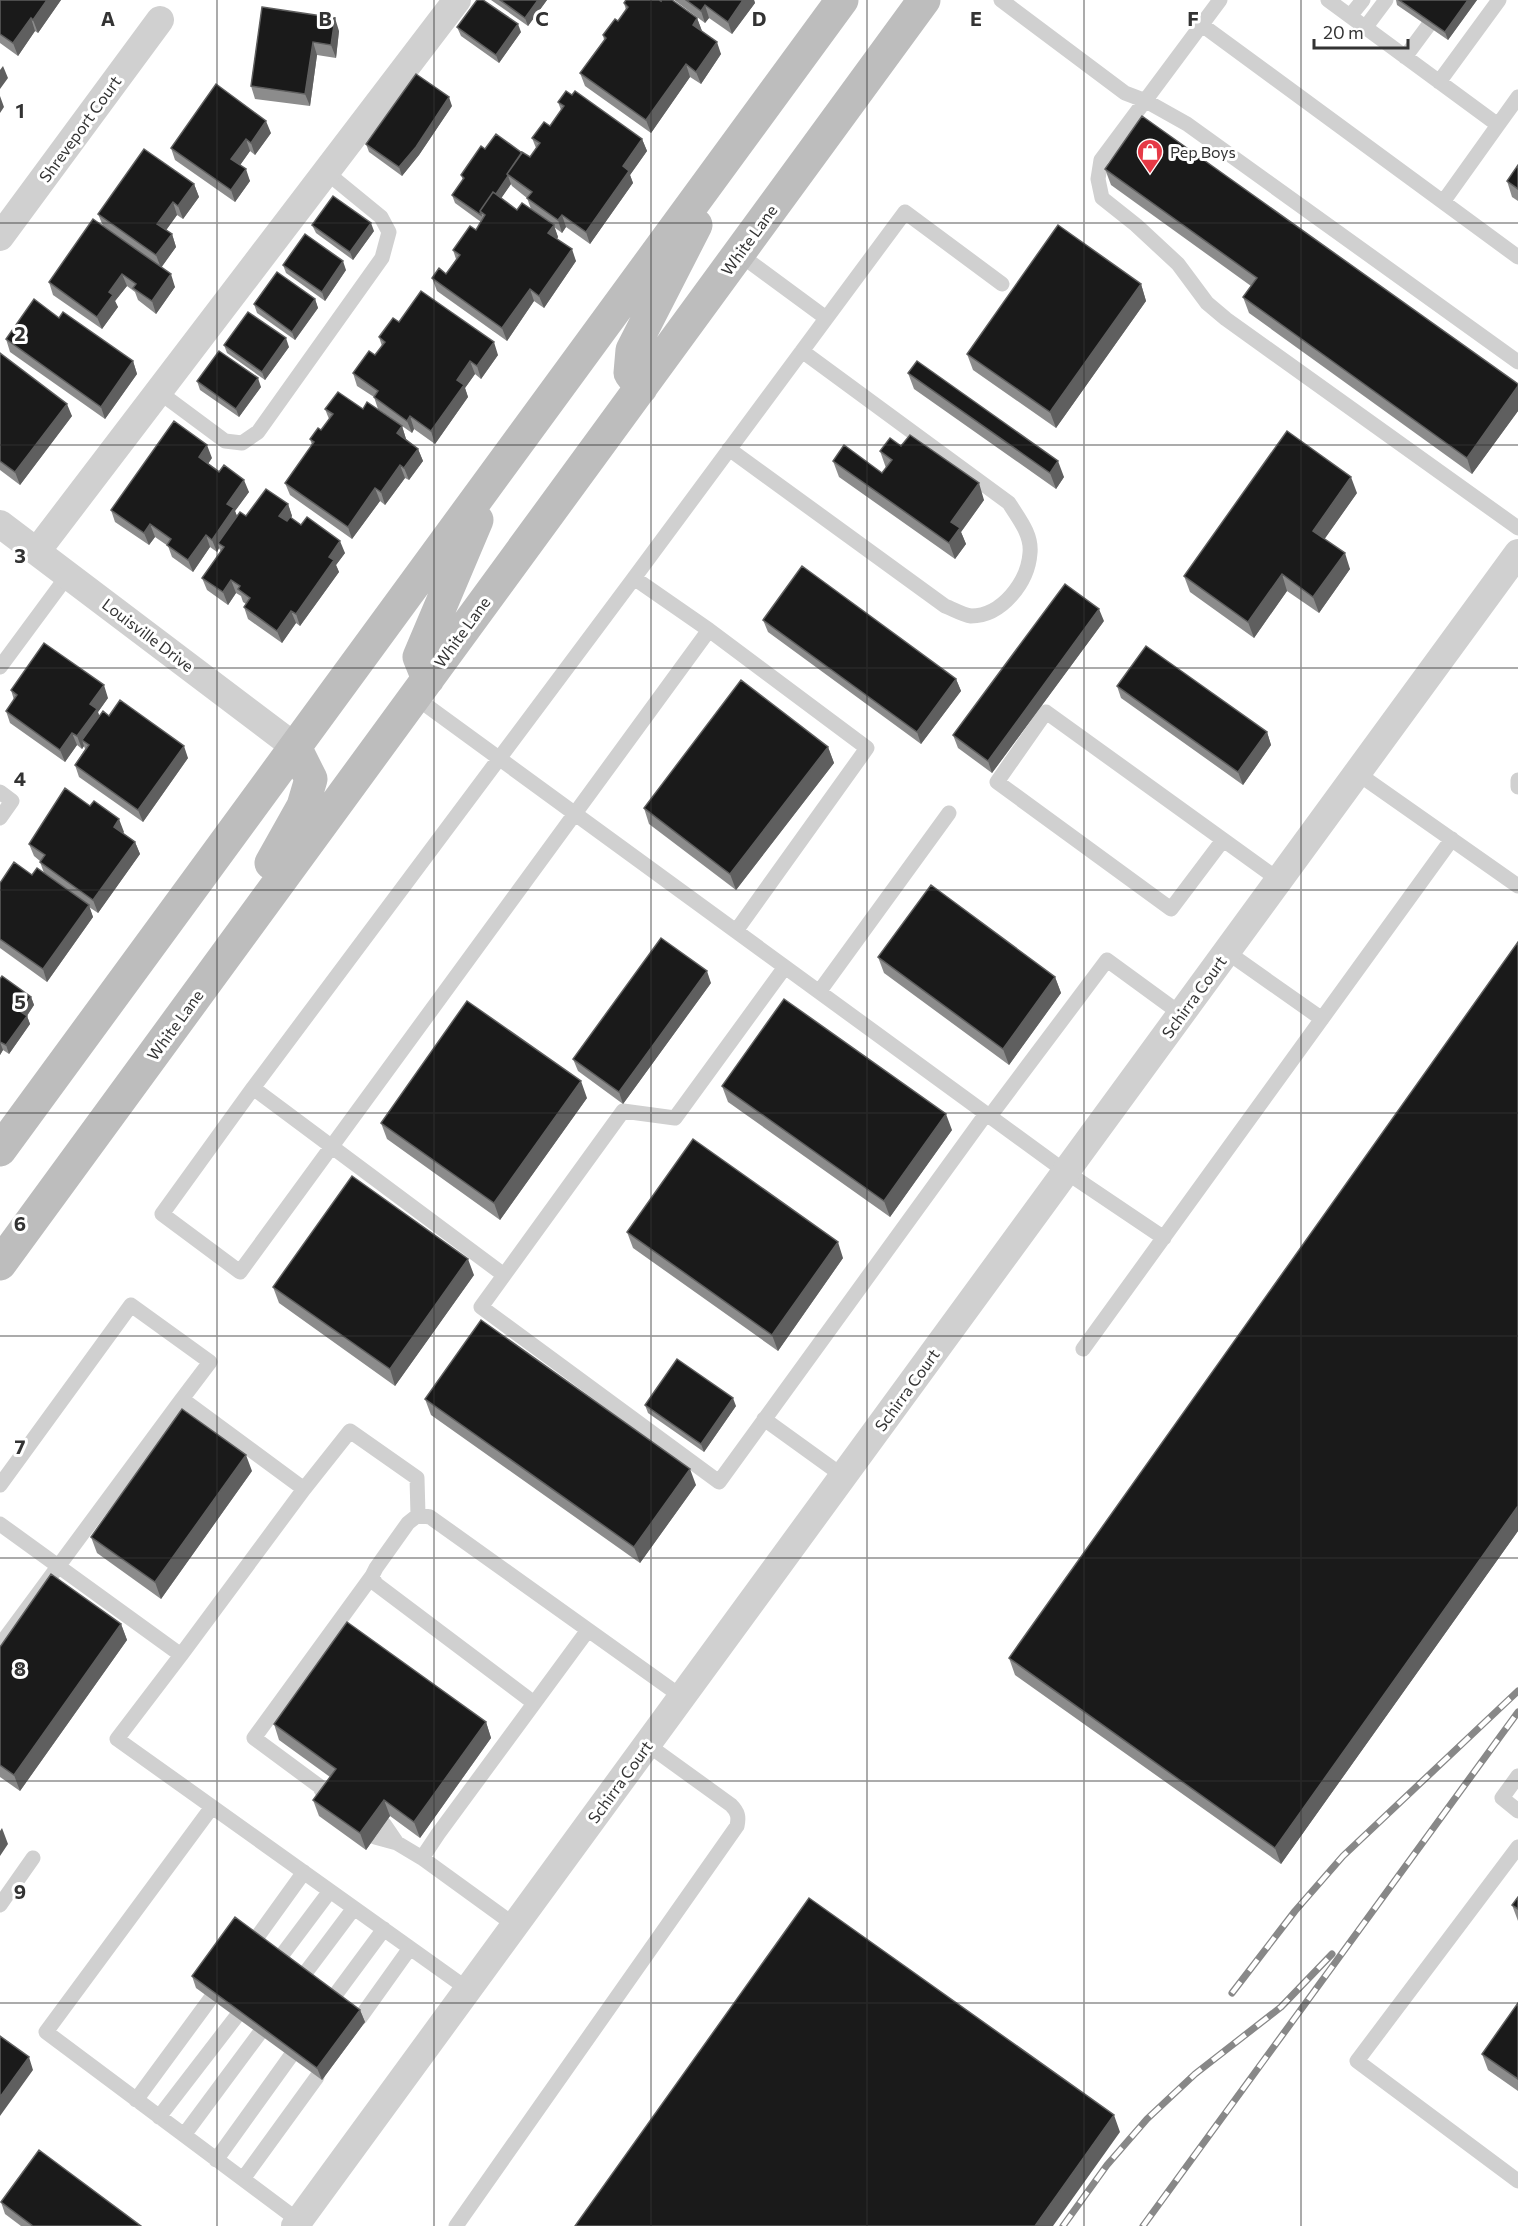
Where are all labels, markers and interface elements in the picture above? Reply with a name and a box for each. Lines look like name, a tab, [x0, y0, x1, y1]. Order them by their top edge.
text: A	[101, 6, 115, 30]
text: B	[318, 6, 332, 30]
text: C	[535, 6, 549, 30]
text: D	[752, 6, 766, 30]
text: E	[970, 6, 982, 30]
text: F	[1187, 6, 1199, 30]
scale bar	[1314, 12, 1408, 50]
text: 20 m	[1323, 21, 1364, 43]
street label: Shreveport Court	[35, 72, 125, 186]
text: 1	[15, 98, 25, 122]
shop icon: Pep Boys	[1135, 137, 1165, 175]
place label: Pep Boys	[1170, 142, 1236, 161]
street label: White Lane	[717, 201, 781, 279]
text: 2	[14, 321, 26, 345]
text: 3	[14, 543, 26, 567]
street label: White Lane	[430, 593, 494, 671]
street label: Louisville Drive	[99, 594, 198, 675]
text: 4	[14, 766, 26, 790]
street label: Schirra Court	[1157, 952, 1230, 1042]
street label: White Lane	[143, 986, 207, 1064]
text: 5	[14, 989, 26, 1013]
text: 6	[14, 1211, 26, 1235]
street label: Schirra Court	[870, 1345, 943, 1435]
text: 7	[15, 1434, 26, 1458]
text: 8	[14, 1656, 26, 1680]
street label: Schirra Court	[583, 1737, 656, 1827]
text: 9	[14, 1879, 26, 1903]

